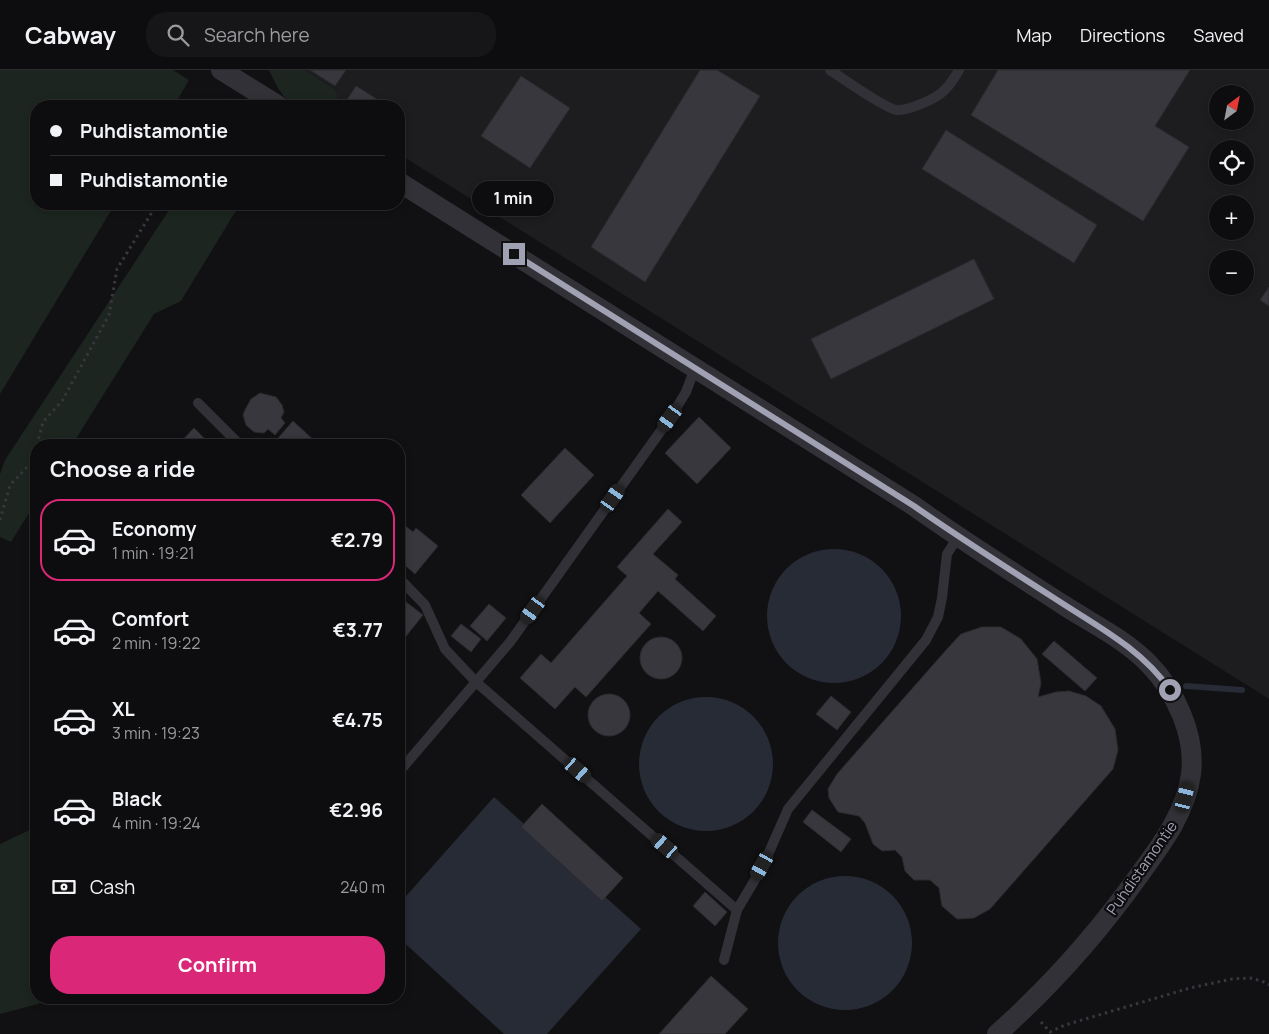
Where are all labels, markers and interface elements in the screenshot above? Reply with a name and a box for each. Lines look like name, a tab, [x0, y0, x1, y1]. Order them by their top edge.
search box	[146, 12, 496, 57]
text: Cabway	[25, 18, 116, 51]
icon: search	[164, 21, 192, 49]
text: Search here	[204, 22, 310, 48]
text: Map	[1016, 23, 1052, 47]
text: Directions	[1080, 23, 1165, 47]
text: Saved	[1193, 23, 1244, 47]
north arrow	[1209, 85, 1254, 130]
map controls	[1209, 85, 1254, 295]
text: Puhdistamontie	[80, 118, 228, 144]
button: locate	[1209, 140, 1254, 185]
text: Puhdistamontie	[80, 167, 228, 193]
callout: 1 min	[473, 181, 555, 216]
text: 1 min	[493, 187, 533, 209]
button: +	[1209, 195, 1254, 240]
route end	[503, 243, 525, 265]
button: −	[1209, 250, 1254, 295]
car	[655, 401, 684, 435]
text: Choose a ride	[50, 454, 195, 484]
car	[598, 481, 627, 515]
text: Economy	[112, 516, 196, 542]
icon: car	[52, 518, 97, 563]
text: €2.79	[331, 527, 383, 553]
text: 1 min · 19:21	[112, 542, 195, 564]
car	[518, 593, 547, 627]
text: Comfort	[112, 606, 189, 632]
icon: car	[52, 608, 97, 653]
text: €3.77	[333, 617, 383, 643]
text: 2 min · 19:22	[112, 632, 200, 654]
route start	[1159, 679, 1181, 701]
text: XL	[112, 696, 135, 722]
icon: car	[52, 698, 97, 743]
text: €4.75	[332, 707, 383, 733]
text: 3 min · 19:23	[112, 722, 200, 744]
car	[561, 754, 594, 786]
car	[1174, 781, 1195, 813]
text: Black	[112, 786, 161, 812]
icon: car	[52, 788, 97, 833]
text: €2.96	[329, 797, 383, 823]
text: 4 min · 19:24	[112, 812, 201, 834]
street label: Puhdistamontie	[1101, 816, 1182, 919]
car	[648, 830, 681, 862]
car	[748, 849, 775, 883]
icon: cash	[50, 873, 78, 901]
text: Cash	[90, 874, 135, 900]
text: 240 m	[340, 876, 385, 898]
button: Confirm	[50, 936, 385, 994]

